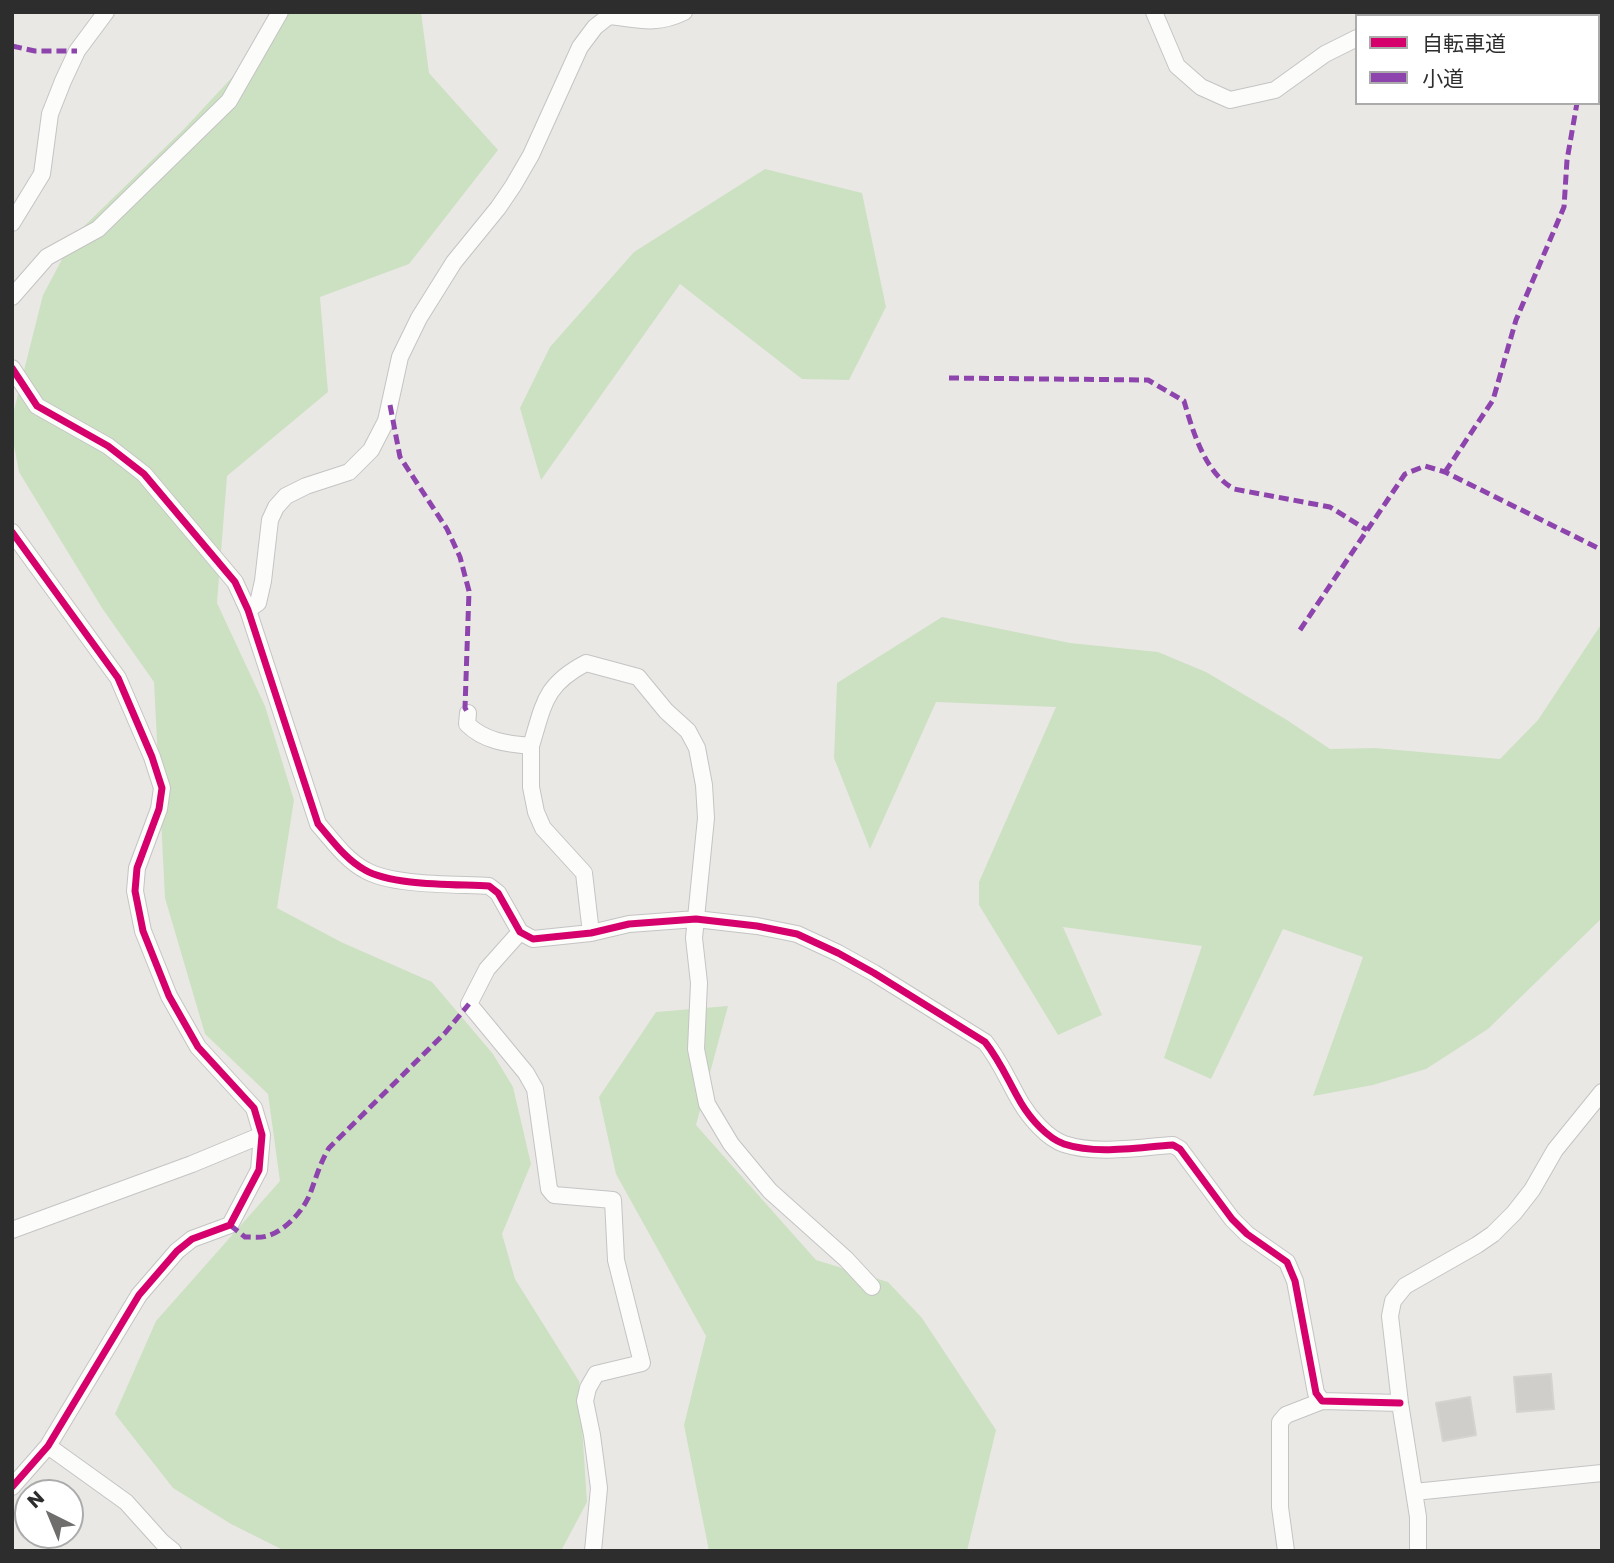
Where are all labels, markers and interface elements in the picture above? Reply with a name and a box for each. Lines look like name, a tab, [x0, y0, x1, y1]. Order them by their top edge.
legend	[1355, 14, 1600, 105]
text: 自転車道	[1422, 29, 1506, 58]
text: 小道	[1422, 64, 1464, 93]
north arrow	[14, 1479, 84, 1549]
text: N	[21, 1485, 50, 1514]

